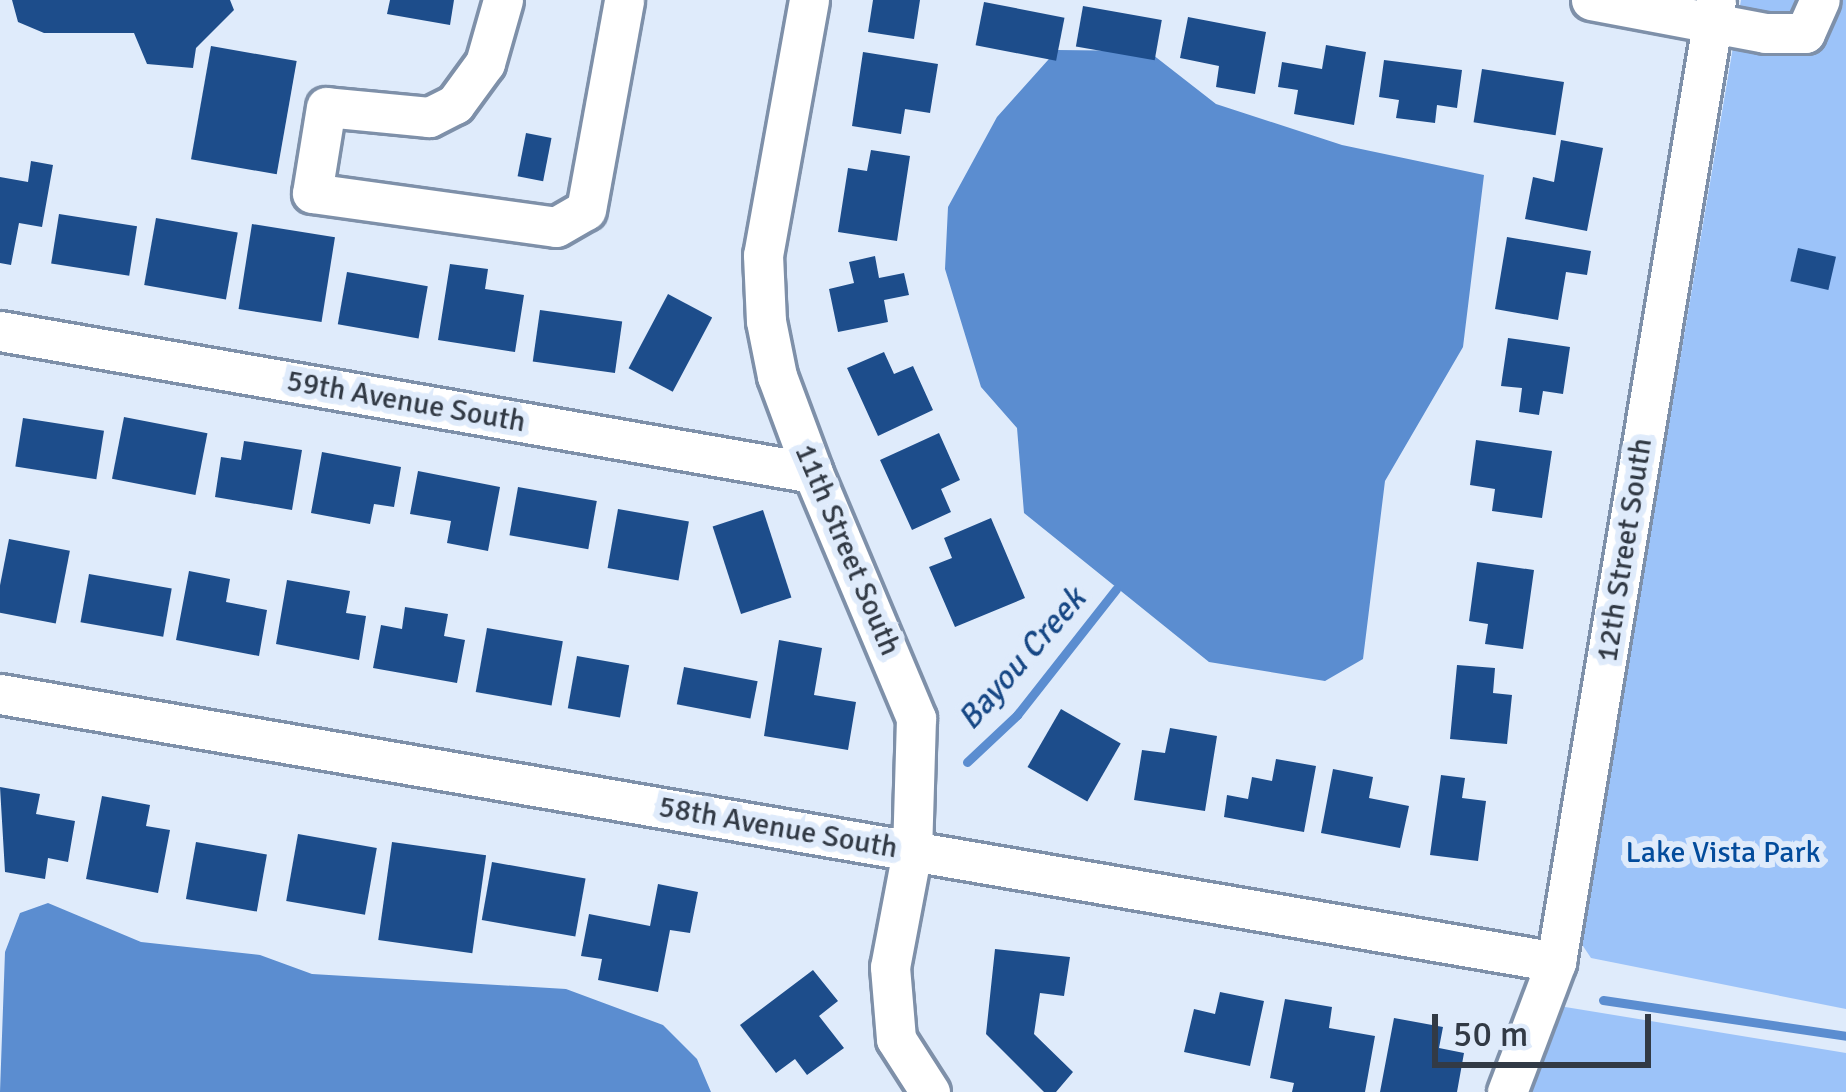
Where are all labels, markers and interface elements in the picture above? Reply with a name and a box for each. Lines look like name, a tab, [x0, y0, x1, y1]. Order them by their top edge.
street label: 59th Avenue South	[284, 363, 528, 441]
street label: 12th Street South	[1590, 436, 1660, 664]
street label: 11th Street South	[786, 439, 908, 661]
water label: Bayou Creek	[950, 580, 1094, 738]
street label: 58th Avenue South	[656, 789, 900, 867]
park label: Lake Vista Park	[1625, 835, 1821, 871]
scale bar	[1438, 990, 1657, 1064]
text: 50 m	[1453, 1012, 1529, 1057]

